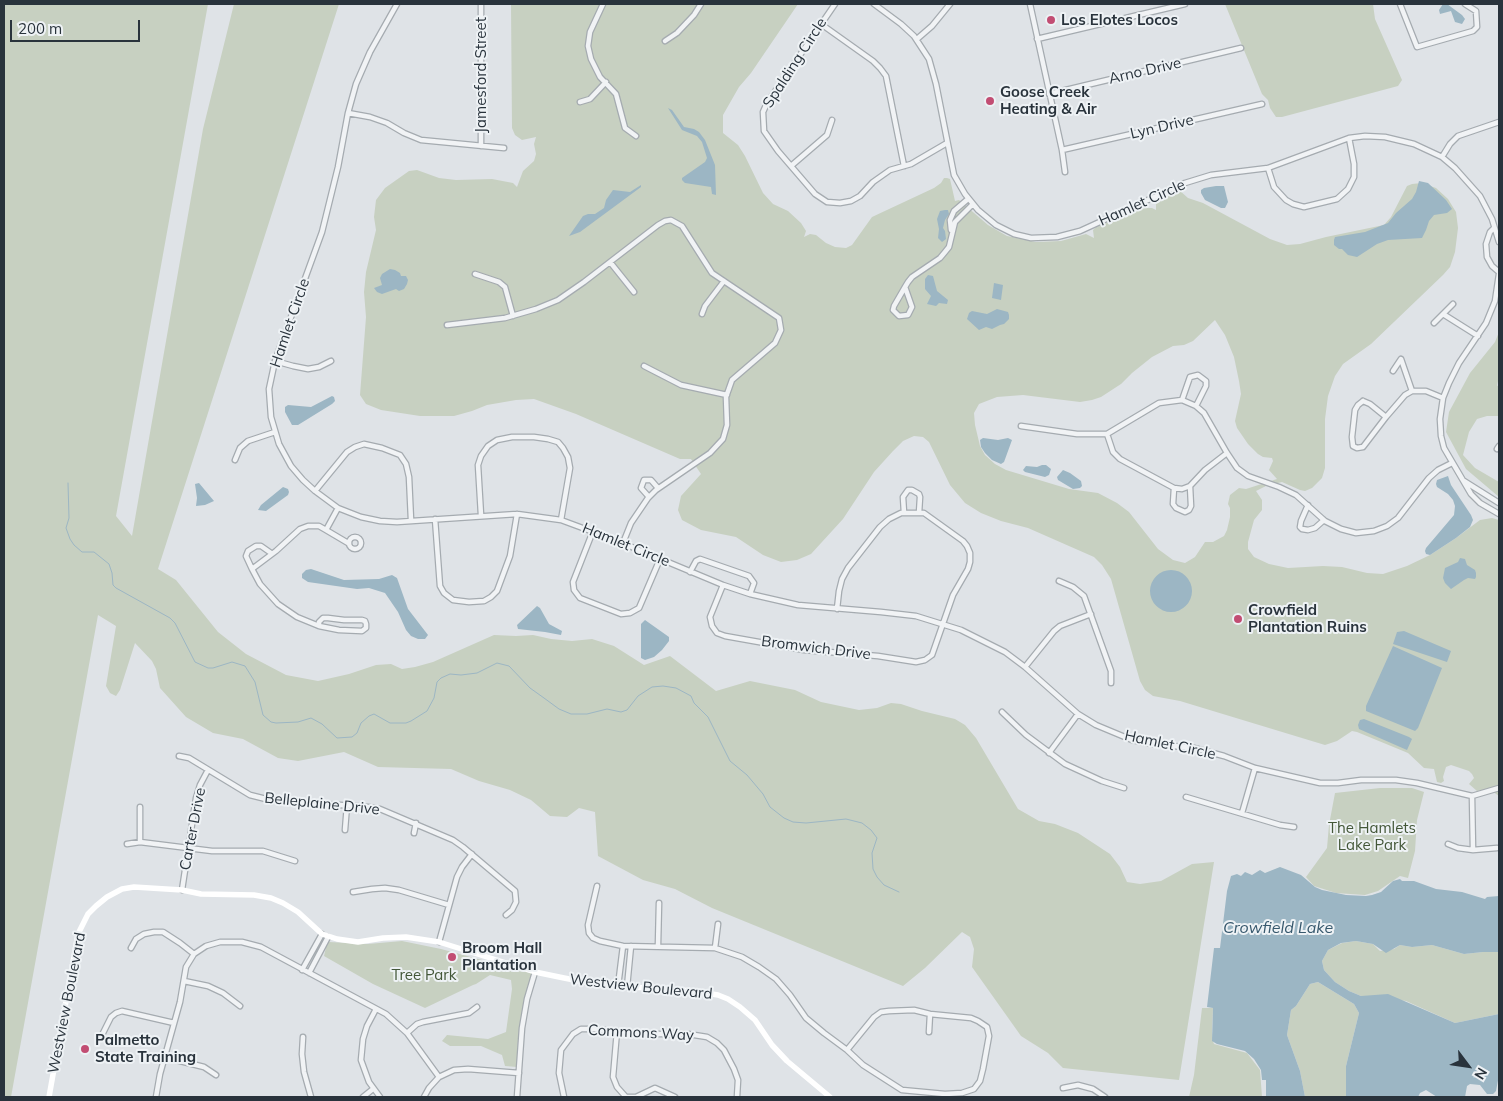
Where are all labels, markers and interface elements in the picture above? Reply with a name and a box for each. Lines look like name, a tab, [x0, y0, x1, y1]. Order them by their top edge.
scale bar	[12, 10, 142, 42]
place label: Los Elotes Locos	[1061, 11, 1178, 29]
marker: Los Elotes Locos	[1045, 14, 1057, 26]
street label: Spalding Circle	[759, 15, 831, 111]
street label: Jamesford Street	[472, 17, 490, 133]
text: 200 m	[18, 19, 62, 38]
street label: Arno Drive	[1107, 54, 1183, 88]
place label: Goose Creek Heating & Air	[1000, 83, 1097, 118]
marker: Goose Creek Heating & Air	[984, 95, 996, 107]
street label: Lyn Drive	[1129, 111, 1195, 143]
street label: Hamlet Circle	[1096, 176, 1188, 230]
street label: Hamlet Circle	[266, 276, 314, 370]
street label: Hamlet Circle	[580, 519, 672, 571]
place label: Crowfield Plantation Ruins	[1248, 601, 1367, 636]
marker: Crowfield Plantation Ruins	[1232, 613, 1244, 625]
street label: Bromwich Drive	[760, 632, 872, 664]
street label: Hamlet Circle	[1123, 727, 1217, 763]
street label: Carter Drive	[176, 786, 210, 872]
street label: Belleplaine Drive	[263, 789, 381, 819]
park label: The Hamlets Lake Park	[1328, 819, 1416, 854]
water label: Crowfield Lake	[1223, 918, 1333, 938]
street label: Westview Boulevard	[44, 931, 90, 1075]
place label: Broom Hall Plantation	[462, 939, 542, 974]
marker: Broom Hall Plantation	[446, 951, 458, 963]
park label: Tree Park	[391, 966, 457, 984]
street label: Westview Boulevard	[569, 971, 713, 1003]
street label: Commons Way	[588, 1021, 694, 1045]
place label: Palmetto State Training	[95, 1031, 196, 1066]
north arrow	[1443, 1041, 1493, 1091]
marker: Palmetto State Training	[79, 1043, 91, 1055]
text: N	[1470, 1065, 1491, 1083]

